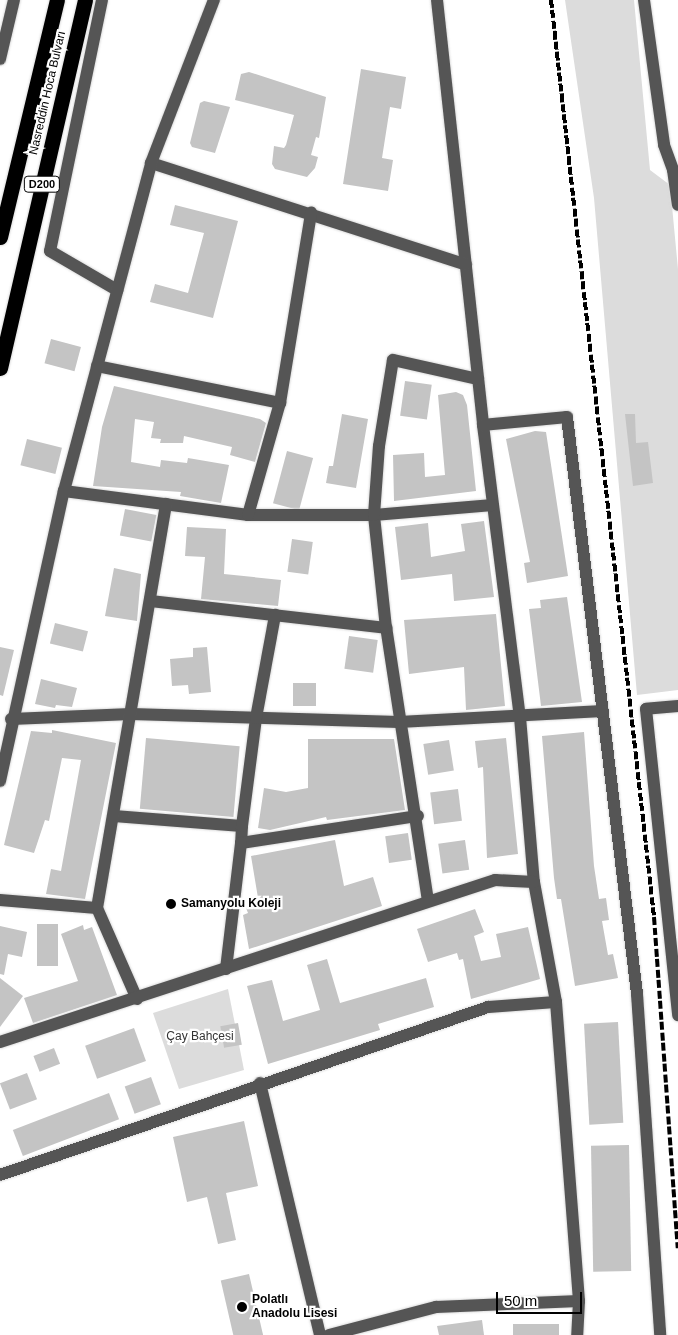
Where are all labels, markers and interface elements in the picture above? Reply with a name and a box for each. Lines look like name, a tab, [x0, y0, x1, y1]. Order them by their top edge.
street label: Nasreddin Hoca Bulvarı	[27, 30, 69, 156]
road number: D200	[23, 175, 61, 192]
place label: Samanyolu Koleji	[181, 897, 281, 911]
marker: Samanyolu Koleji	[165, 898, 177, 910]
park label: Çay Bahçesi	[166, 1030, 234, 1044]
scale bar	[498, 1282, 584, 1314]
text: 50 m	[504, 1292, 537, 1309]
place label: Polatlı Anadolu Lisesi	[252, 1293, 337, 1321]
marker: Polatlı Anadolu Lisesi	[236, 1301, 248, 1313]

